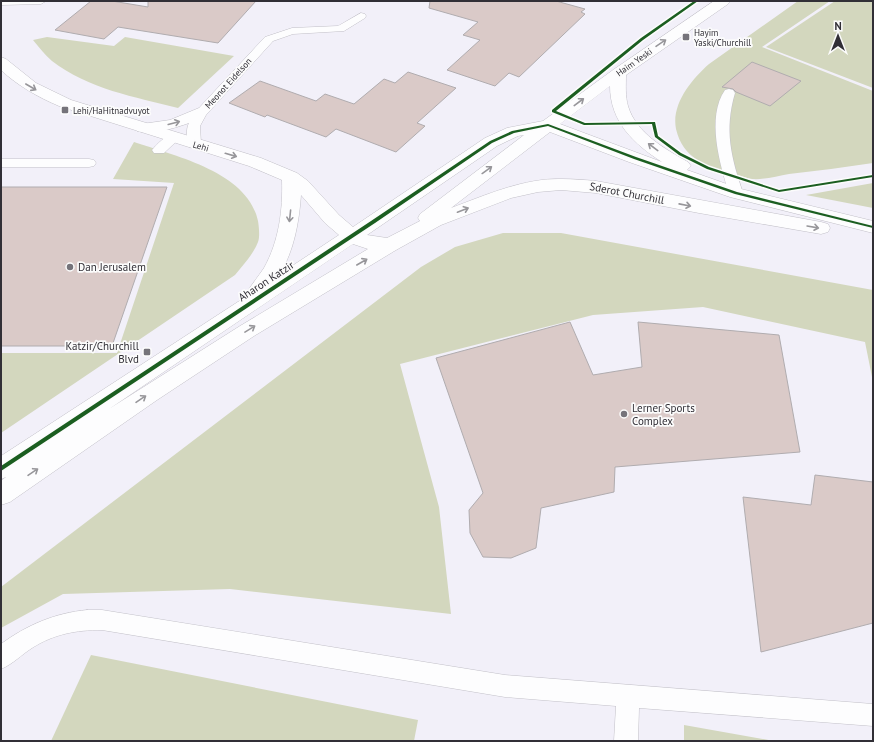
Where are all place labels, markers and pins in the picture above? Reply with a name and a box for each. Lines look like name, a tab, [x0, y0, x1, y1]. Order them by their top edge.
place label: Hayim Yaski/Churchill	[694, 27, 752, 48]
marker: Hayim Yaski/Churchill	[681, 32, 691, 42]
marker: Lehi/HaHitnadvuyot	[60, 105, 70, 115]
place label: Lehi/HaHitnadvuyot	[73, 105, 150, 116]
place label: Dan Jerusalem	[78, 260, 146, 274]
marker: Dan Jerusalem	[65, 262, 75, 272]
place label: Katzir/Churchill Blvd	[66, 339, 140, 366]
marker: Katzir/Churchill Blvd	[142, 347, 152, 357]
place label: Lerner Sports Complex	[632, 401, 695, 428]
marker: Lerner Sports Complex	[619, 409, 629, 419]

